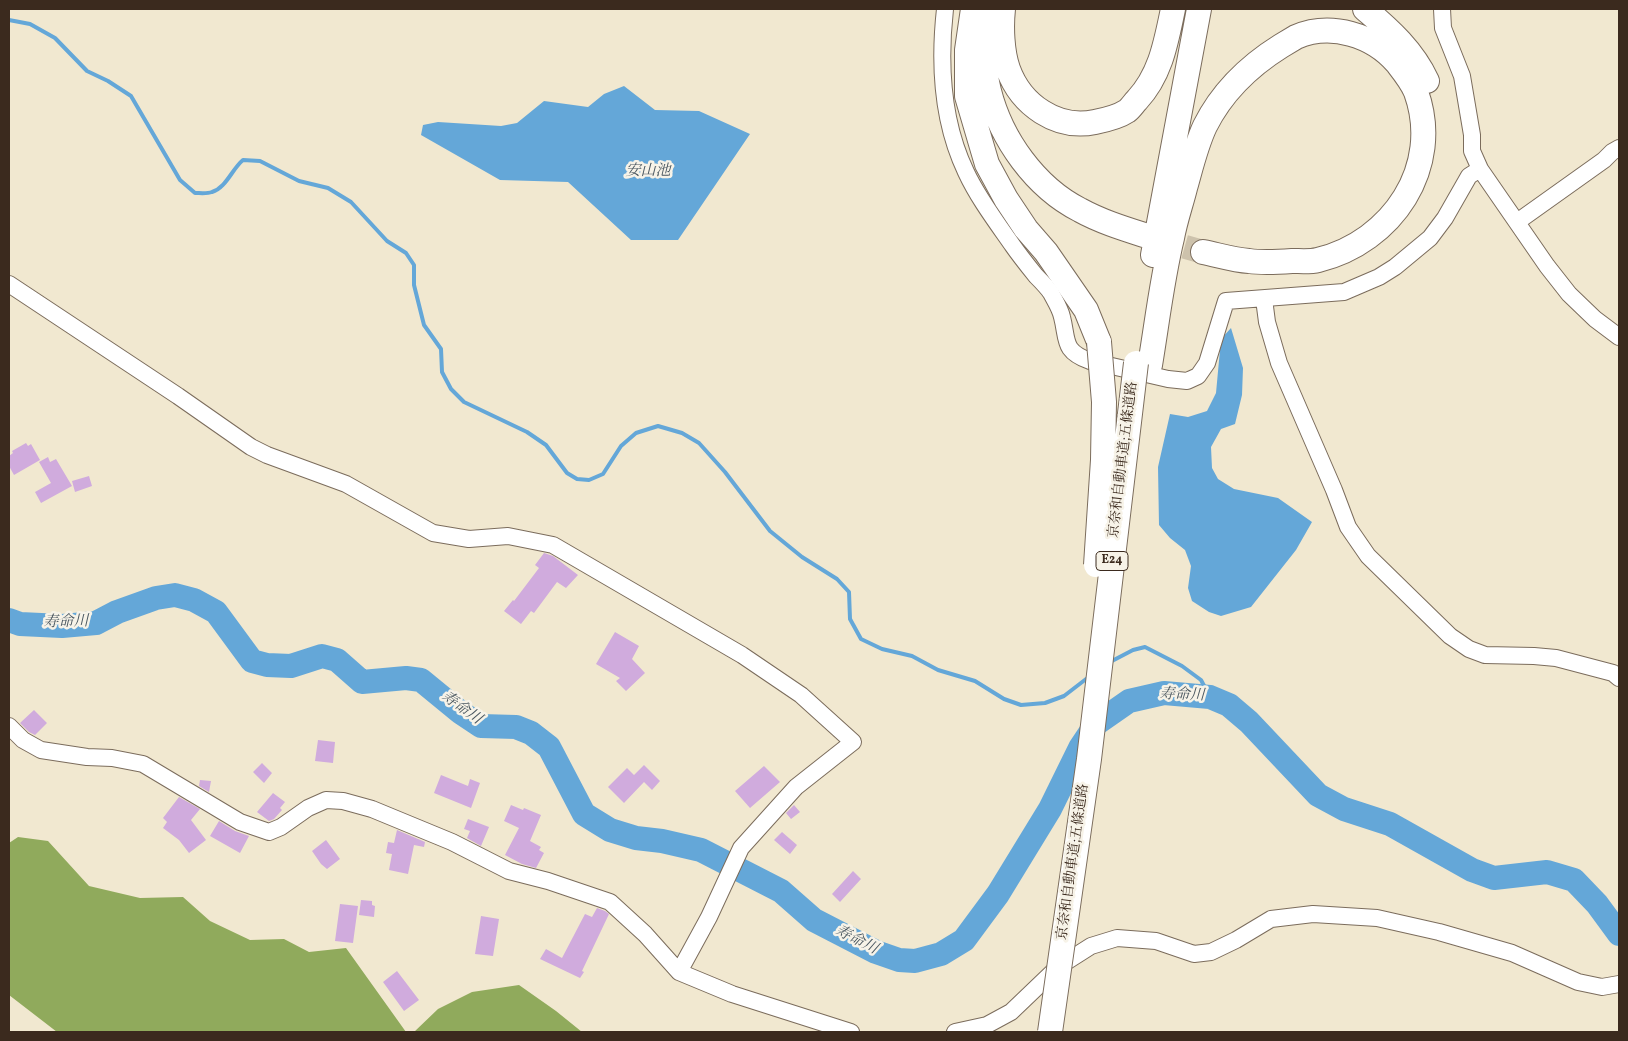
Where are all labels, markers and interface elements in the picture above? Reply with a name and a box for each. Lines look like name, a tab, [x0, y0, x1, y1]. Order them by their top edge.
water label: 安山池	[626, 163, 670, 181]
street label: 京奈和自動車道;五條道路	[1106, 381, 1142, 539]
road number: E24	[1096, 552, 1128, 570]
water label: 寿命川	[43, 614, 89, 632]
water label: 寿命川	[1159, 686, 1205, 706]
water label: 寿命川	[437, 689, 485, 729]
street label: 京奈和自動車道;五條道路	[1055, 783, 1093, 941]
water label: 寿命川	[832, 923, 880, 959]

